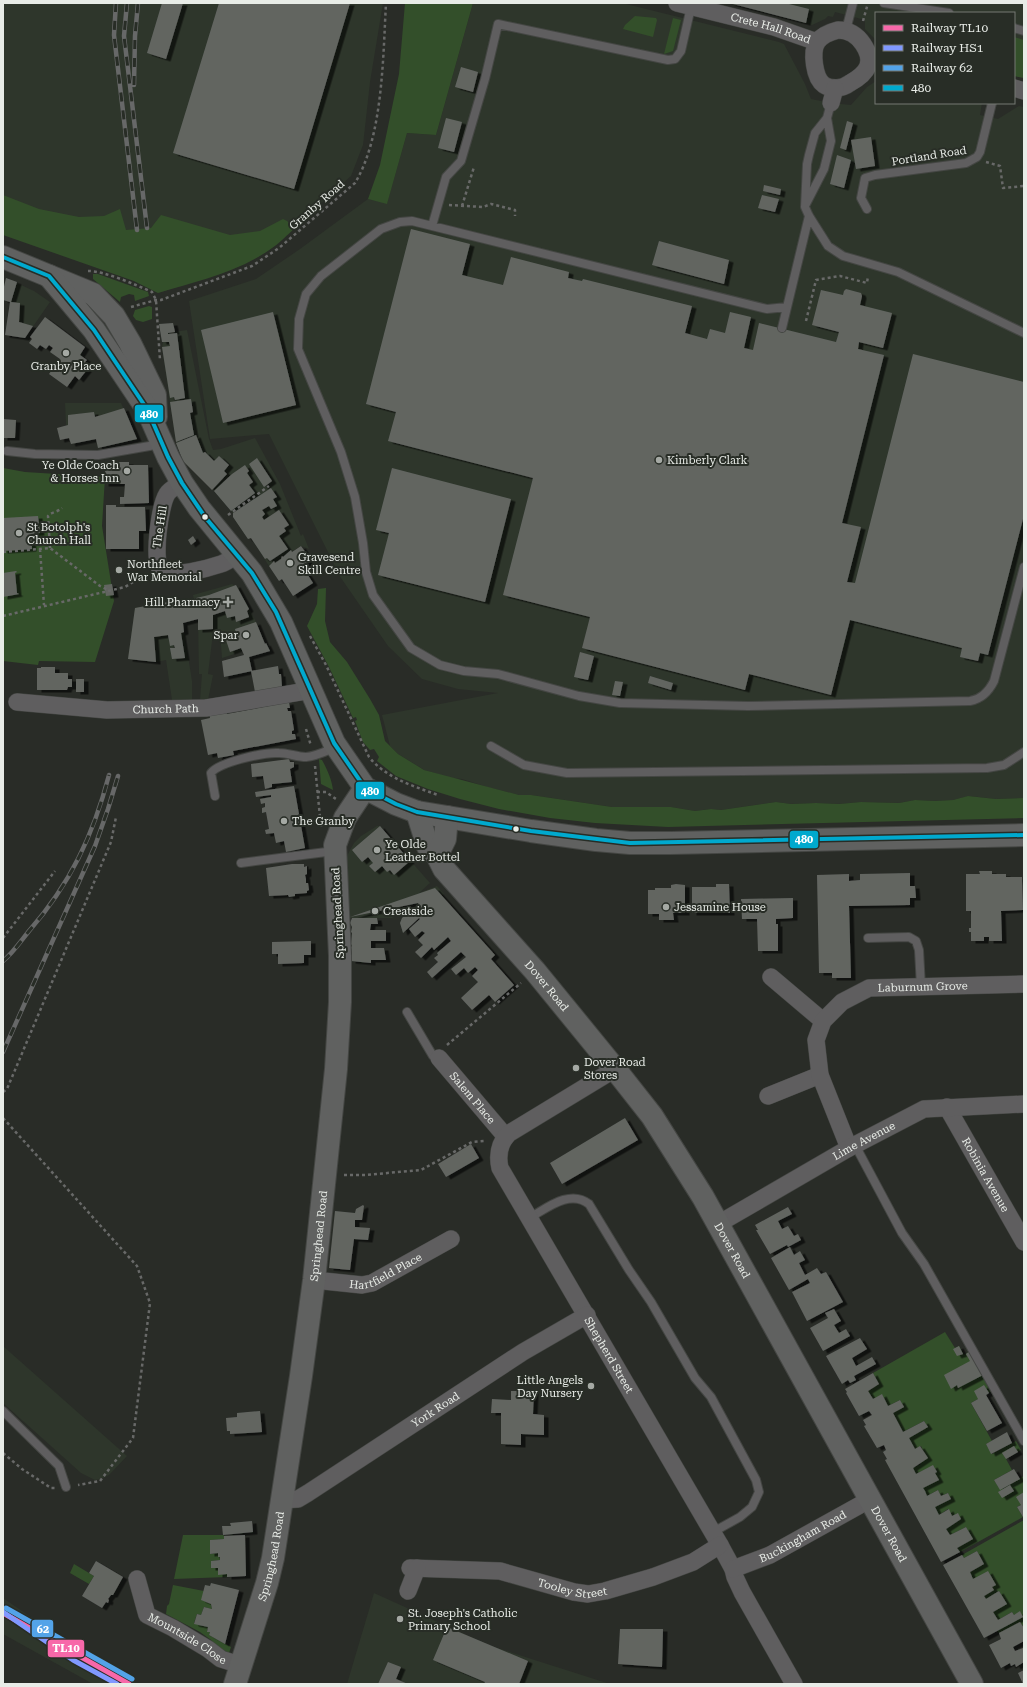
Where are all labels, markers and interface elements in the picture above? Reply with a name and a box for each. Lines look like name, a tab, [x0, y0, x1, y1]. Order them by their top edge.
street label: Crete Hall Road	[729, 10, 813, 46]
legend	[875, 12, 1015, 104]
text: Railway TL10	[911, 21, 989, 35]
text: Railway HS1	[911, 41, 984, 55]
text: Railway 62	[911, 61, 973, 75]
text: 480	[911, 81, 931, 95]
street label: Portland Road	[891, 144, 967, 168]
street label: Granby Road	[287, 177, 347, 233]
marker: Granby Place	[61, 348, 71, 358]
place label: Granby Place	[31, 360, 101, 373]
line badge: 480	[134, 404, 164, 423]
text: 480	[140, 408, 158, 421]
place label: Kimberly Clark	[667, 454, 747, 467]
marker: Kimberly Clark	[654, 455, 664, 465]
place label: Ye Olde Coach & Horses Inn	[42, 459, 119, 485]
marker: Ye Olde Coach & Horses Inn	[122, 466, 132, 476]
street label: The Hill	[150, 504, 170, 549]
unlabelled marker	[200, 512, 210, 522]
place label: St Botolph's Church Hall	[27, 521, 92, 547]
marker: St Botolph's Church Hall	[14, 528, 24, 538]
place label: Gravesend Skill Centre	[298, 551, 361, 577]
place label: Northfleet War Memorial	[127, 558, 202, 584]
marker: Gravesend Skill Centre	[285, 558, 295, 568]
marker: Northfleet War Memorial	[114, 565, 124, 575]
place label: Hill Pharmacy	[145, 596, 220, 609]
marker: Hill Pharmacy	[223, 597, 233, 607]
place label: Spar	[214, 629, 238, 642]
marker: Spar	[241, 630, 251, 640]
street label: Church Path	[132, 702, 199, 716]
line badge: 480	[355, 781, 385, 800]
text: 480	[361, 785, 379, 798]
place label: The Granby	[292, 815, 355, 828]
marker: The Granby	[279, 816, 289, 826]
unlabelled marker	[511, 824, 521, 834]
line badge: 480	[789, 830, 819, 849]
text: 480	[795, 833, 813, 846]
place label: Ye Olde Leather Bottel	[385, 838, 461, 864]
marker: Ye Olde Leather Bottel	[372, 845, 382, 855]
street label: Springhead Road	[329, 867, 347, 959]
place label: Jessamine House	[674, 901, 766, 914]
marker: Jessamine House	[661, 902, 671, 912]
place label: Creatside	[383, 905, 433, 918]
marker: Creatside	[370, 906, 380, 916]
street label: Dover Road	[522, 958, 572, 1014]
street label: Laburnum Grove	[878, 979, 968, 994]
place label: Dover Road Stores	[584, 1056, 646, 1082]
marker: Dover Road Stores	[571, 1063, 581, 1073]
street label: Salem Place	[447, 1069, 498, 1126]
street label: Lime Avenue	[830, 1119, 897, 1163]
street label: Robinia Avenue	[959, 1135, 1012, 1214]
street label: Springhead Road	[307, 1190, 330, 1282]
street label: Dover Road	[712, 1220, 753, 1280]
street label: Hartfield Place	[349, 1250, 424, 1292]
street label: Shepherd Street	[582, 1314, 636, 1395]
place label: Little Angels Day Nursery	[517, 1374, 583, 1400]
marker: Little Angels Day Nursery	[586, 1381, 596, 1391]
street label: York Road	[409, 1389, 462, 1430]
street label: Dover Road	[868, 1504, 910, 1564]
street label: Buckingham Road	[757, 1508, 848, 1565]
street label: Springhead Road	[255, 1511, 287, 1603]
street label: Tooley Street	[536, 1576, 608, 1601]
place label: St. Joseph's Catholic Primary School	[408, 1607, 518, 1633]
street label: Mountside Close	[146, 1610, 228, 1667]
marker: St. Joseph's Catholic Primary School	[395, 1614, 405, 1624]
line badge: 62	[31, 1619, 54, 1638]
text: 62	[37, 1623, 49, 1636]
line badge: TL10	[47, 1639, 85, 1658]
text: TL10	[52, 1642, 80, 1655]

